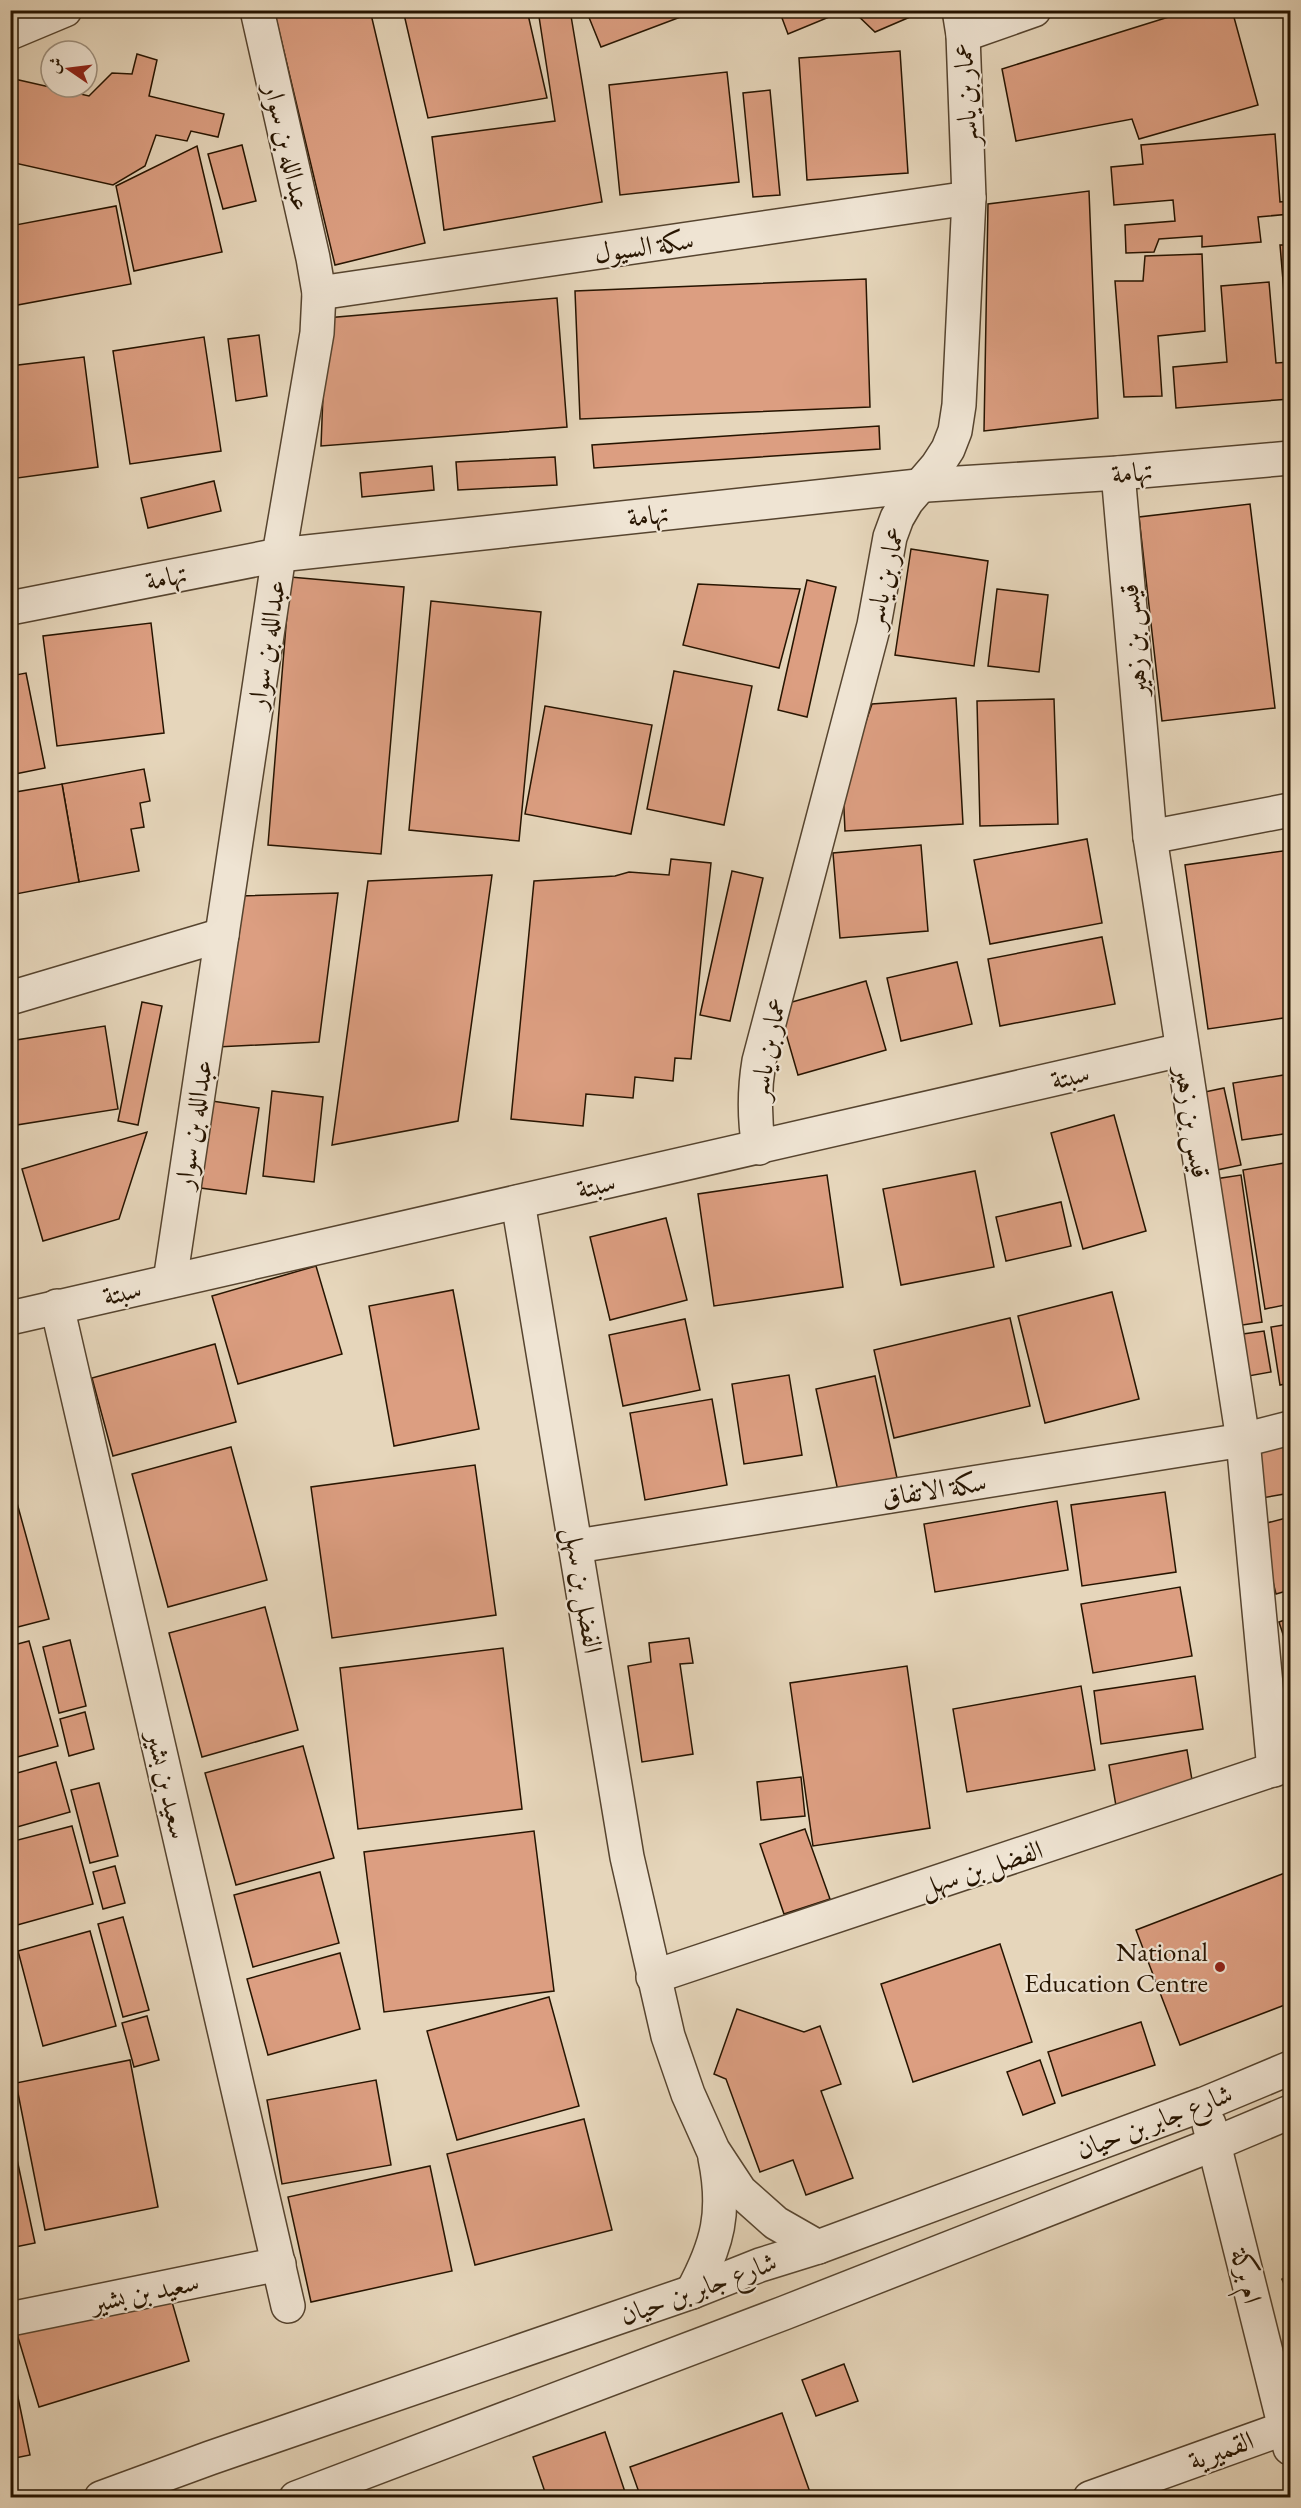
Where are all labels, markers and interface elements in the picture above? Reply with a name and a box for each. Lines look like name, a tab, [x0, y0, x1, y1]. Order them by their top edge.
north arrow	[39, 39, 99, 99]
street label: عمار بن ياسر	[945, 42, 986, 149]
text: ش	[43, 55, 67, 76]
street label: عبدالله بن سوار	[256, 77, 320, 214]
street label: سكة السيول	[592, 222, 696, 270]
street label: تهامة	[1110, 453, 1154, 491]
street label: تهامة	[626, 495, 670, 535]
street label: عمار بن ياسر	[855, 523, 914, 634]
street label: تهامة	[142, 556, 190, 598]
street label: عبدالله بن سوار	[238, 577, 293, 714]
street label: قيس بن زهير	[1111, 582, 1157, 701]
street label: عمار بن ياسر	[739, 994, 795, 1105]
street label: سبتة	[1047, 1055, 1093, 1097]
street label: عبدالله بن سوار	[165, 1057, 220, 1194]
street label: قيس بن زهير	[1165, 1061, 1219, 1180]
street label: سبتة	[573, 1164, 619, 1206]
street label: سبتة	[99, 1271, 145, 1313]
street label: سكة الاتفاق	[879, 1463, 989, 1515]
street label: الفضل بن سهل	[555, 1524, 611, 1656]
street label: سعيد بن بشير	[138, 1725, 197, 1842]
street label: الفضل بن سهل	[915, 1832, 1048, 1906]
place label: National Education Centre	[1024, 1934, 1208, 2000]
marker: National Education Centre	[1213, 1960, 1227, 1974]
street label: شارع جابر بن حيان	[1071, 2075, 1239, 2171]
street label: شارع جابر بن حيان	[615, 2243, 783, 2337]
street label: ام بركة	[1217, 2243, 1271, 2309]
street label: سعيد بن بشير	[85, 2263, 202, 2321]
street label: القميرية	[1184, 2422, 1258, 2478]

